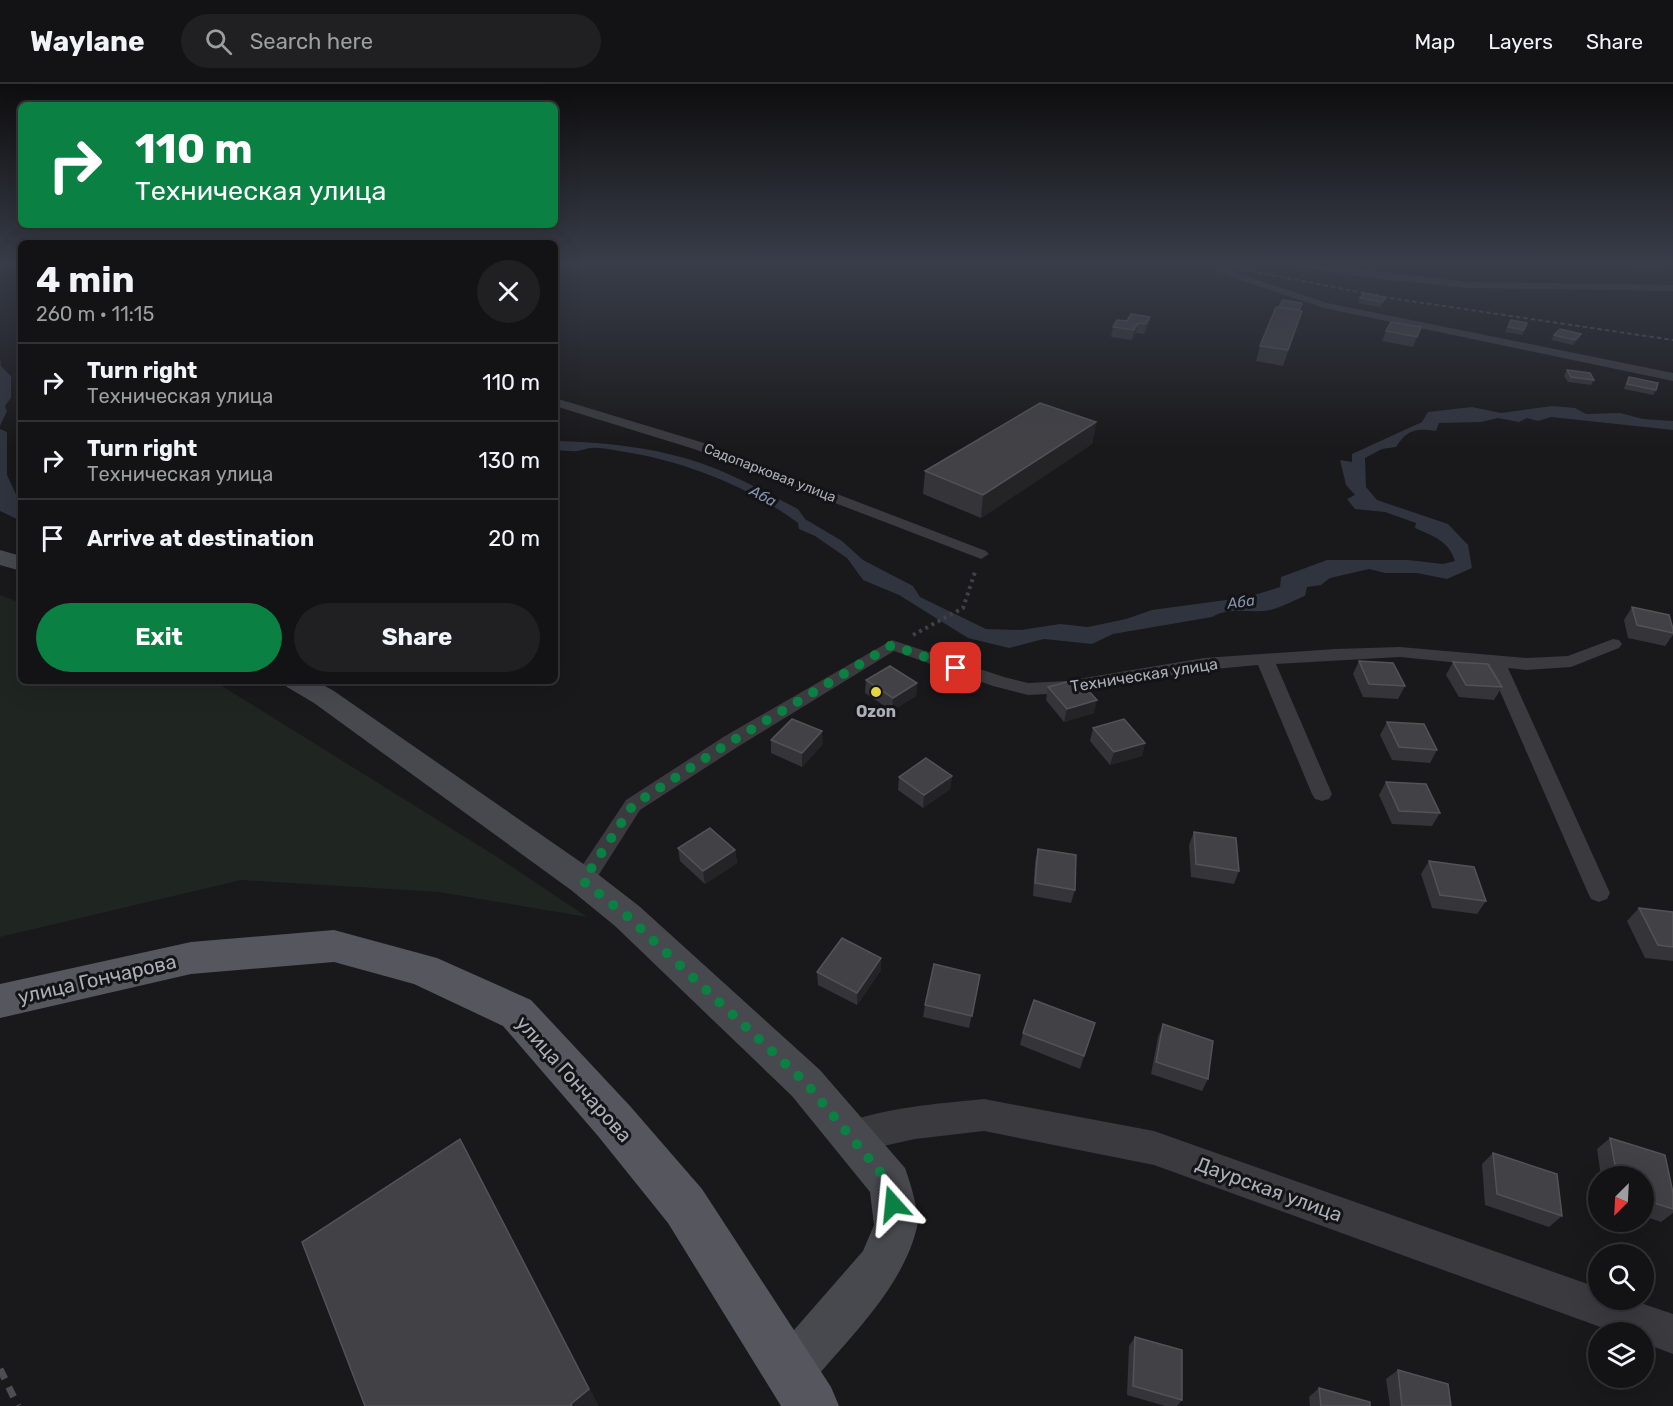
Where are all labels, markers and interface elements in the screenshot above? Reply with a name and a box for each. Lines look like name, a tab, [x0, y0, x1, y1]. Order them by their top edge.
search box	[181, 14, 601, 68]
text: Waylane	[30, 25, 145, 58]
icon: search	[202, 25, 235, 58]
text: Search here	[250, 28, 373, 55]
text: Map	[1414, 29, 1455, 54]
text: Layers	[1488, 29, 1553, 54]
text: Share	[1586, 29, 1643, 54]
text: 110 m	[135, 124, 253, 174]
icon: right	[36, 126, 114, 204]
text: Техническая улица	[135, 175, 386, 207]
text: 4 min	[36, 258, 135, 301]
button: close	[477, 260, 540, 323]
text: 260 m · 11:15	[36, 302, 154, 326]
text: Turn right	[87, 357, 197, 384]
icon: right	[36, 366, 69, 399]
text: 110 m	[482, 369, 540, 396]
text: Техническая улица	[87, 384, 273, 408]
text: Turn right	[87, 435, 197, 462]
street label: Садопарковая улица	[702, 440, 838, 506]
icon: right	[36, 444, 69, 477]
text: 130 m	[478, 447, 540, 474]
text: Техническая улица	[87, 462, 273, 486]
water label: Аба	[746, 481, 780, 511]
icon: arrive	[36, 522, 69, 555]
text: Arrive at destination	[87, 525, 314, 552]
text: 20 m	[488, 525, 540, 552]
water label: Аба	[1225, 591, 1256, 613]
button: Exit	[36, 603, 282, 672]
button: Share	[294, 603, 540, 672]
pin	[930, 642, 981, 693]
icon: arrive	[939, 651, 972, 684]
street label: Техническая улица	[1069, 654, 1219, 696]
marker: Ozon	[869, 685, 883, 699]
place label: Ozon	[856, 702, 896, 721]
street label: улица Гончарова	[15, 949, 179, 1009]
street label: улица Гончарова	[511, 1011, 637, 1147]
street label: Даурская улица	[1192, 1151, 1346, 1227]
north arrow	[1588, 1166, 1654, 1232]
map controls	[1588, 1166, 1654, 1388]
position arrow	[861, 1172, 925, 1236]
button: search	[1588, 1244, 1654, 1310]
button: layers	[1588, 1322, 1654, 1388]

